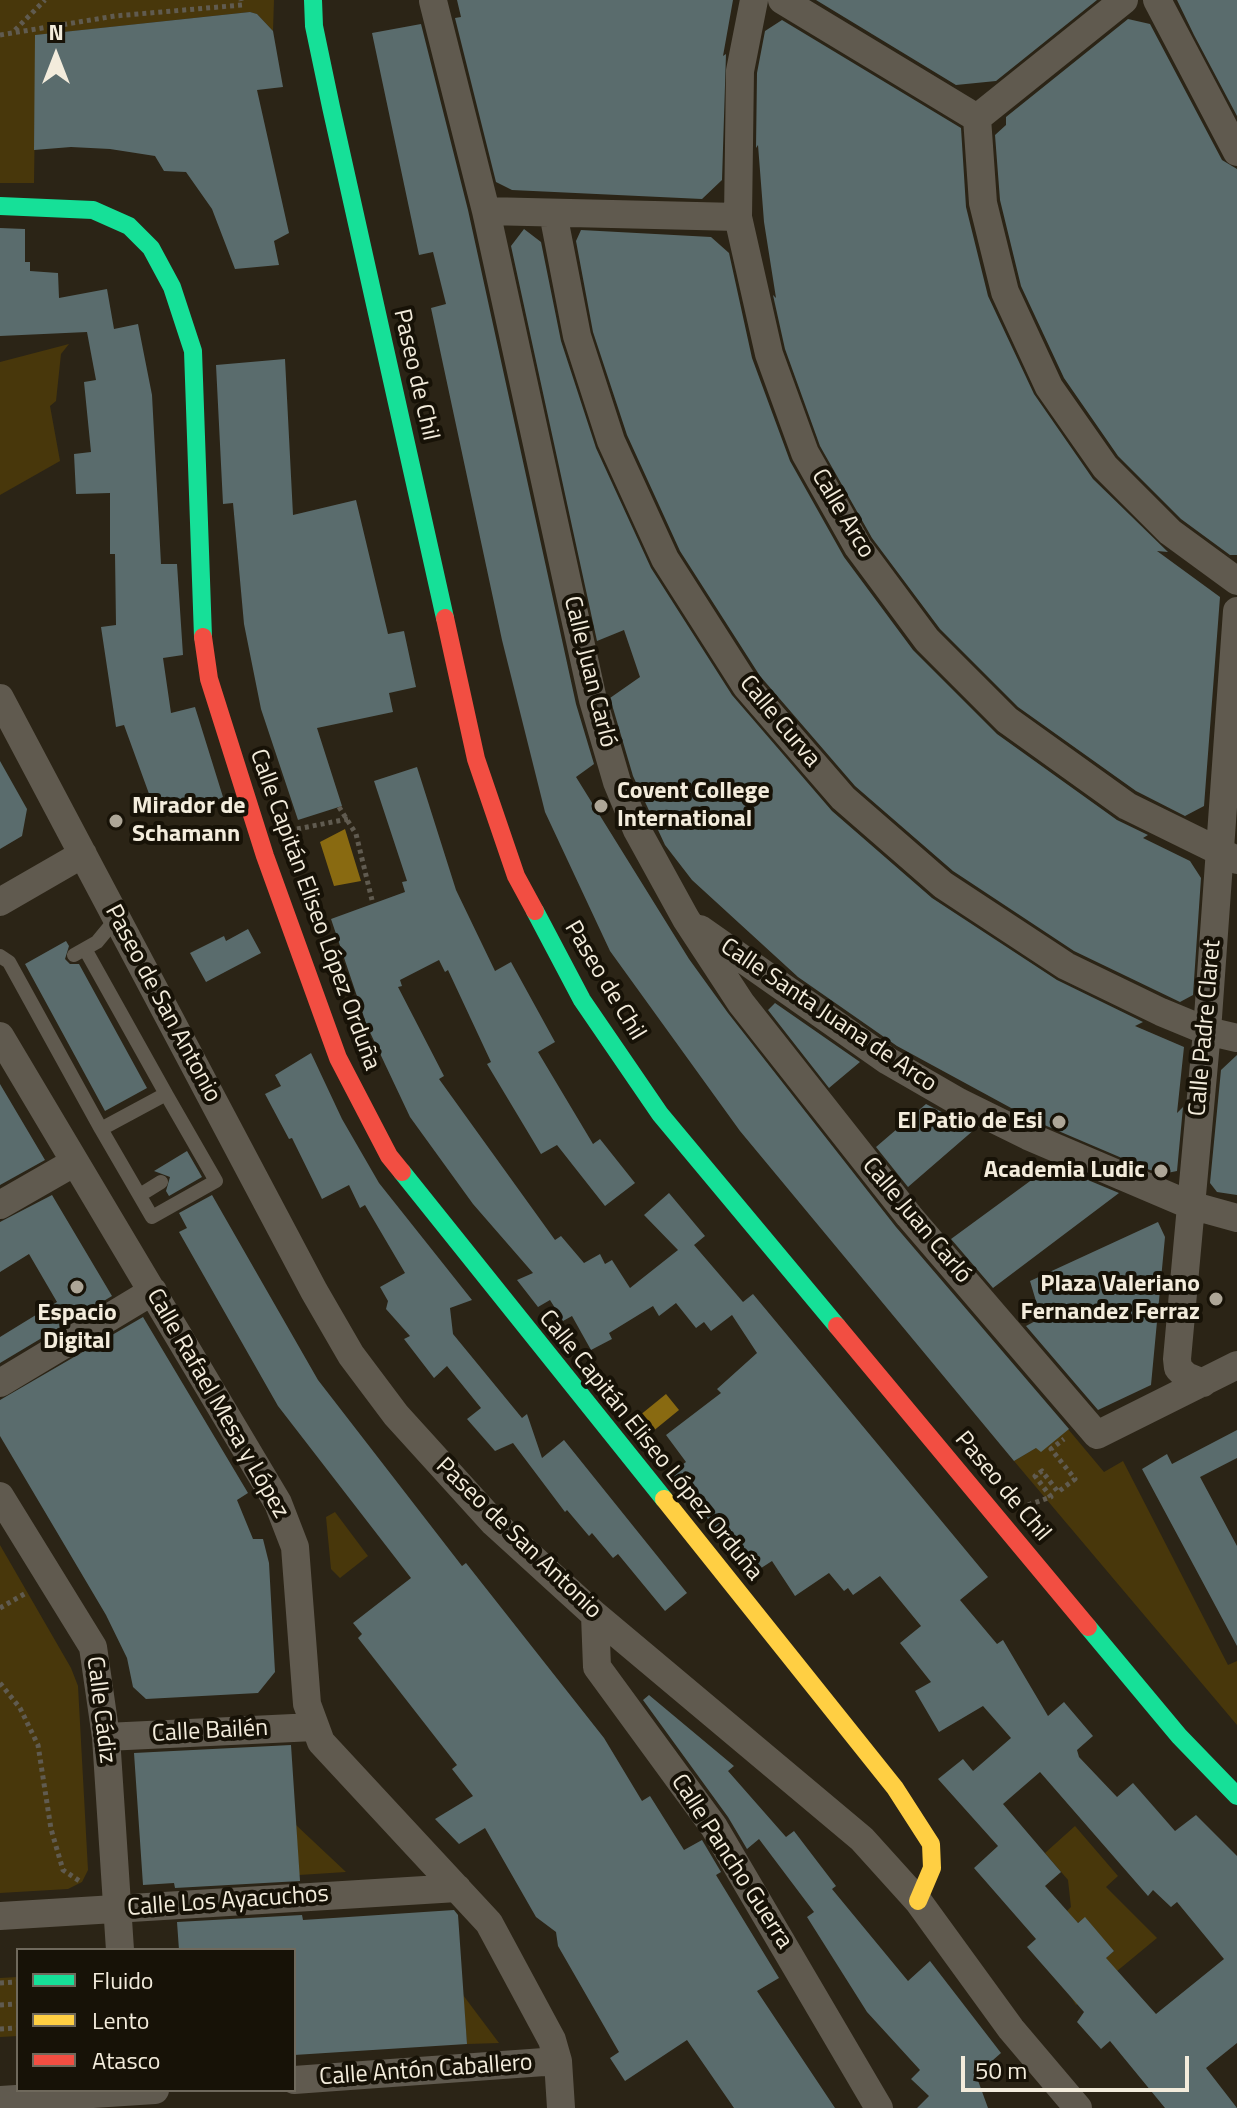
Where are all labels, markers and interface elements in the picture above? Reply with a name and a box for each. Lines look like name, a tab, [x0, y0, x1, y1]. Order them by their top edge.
text: N	[48, 15, 64, 49]
north arrow	[16, 16, 96, 96]
street label: Paseo de Chil	[386, 306, 444, 444]
street label: Calle Arco	[804, 464, 880, 564]
street label: Calle Juan Carló	[556, 593, 622, 751]
street label: Calle Curva	[732, 670, 826, 774]
street label: Calle Capitán Eliseo López Orduña	[242, 745, 386, 1075]
place label: Covent College International	[617, 778, 770, 834]
place label: Mirador de Schamann	[132, 793, 246, 849]
marker: Covent College International	[592, 797, 610, 815]
marker: Mirador de Schamann	[107, 812, 125, 830]
street label: Paseo de San Antonio	[98, 900, 226, 1108]
street label: Paseo de Chil	[557, 916, 651, 1046]
street label: Calle Santa Juana de Arco	[714, 933, 942, 1099]
street label: Calle Padre Claret	[1184, 939, 1228, 1117]
place label: El Patio de Esi	[897, 1108, 1043, 1136]
marker: El Patio de Esi	[1050, 1113, 1068, 1131]
street label: Calle Juan Carló	[855, 1152, 977, 1290]
place label: Academia Ludic	[984, 1157, 1145, 1185]
marker: Academia Ludic	[1152, 1162, 1170, 1180]
place label: Plaza Valeriano Fernandez Ferraz	[1021, 1271, 1200, 1327]
marker: Espacio Digital	[68, 1278, 86, 1296]
street label: Calle Rafael Mesa y López	[139, 1284, 295, 1524]
marker: Plaza Valeriano Fernandez Ferraz	[1207, 1290, 1225, 1308]
place label: Espacio Digital	[37, 1300, 117, 1356]
street label: Calle Capitán Eliseo López Orduña	[532, 1305, 768, 1587]
street label: Paseo de Chil	[948, 1426, 1056, 1548]
street label: Paseo de San Antonio	[429, 1452, 607, 1626]
street label: Calle Cádiz	[79, 1655, 121, 1765]
street label: Calle Bailén	[151, 1715, 269, 1749]
street label: Calle Pancho Guerra	[664, 1769, 798, 1955]
street label: Calle Los Ayacuchos	[126, 1881, 330, 1923]
legend	[16, 1948, 296, 2092]
text: Fluido	[92, 1962, 154, 1998]
text: Lento	[92, 2002, 149, 2038]
scale bar	[965, 2040, 1193, 2090]
text: Atasco	[92, 2042, 161, 2078]
street label: Calle Antón Caballero	[318, 2049, 534, 2093]
text: 50 m	[975, 2052, 1027, 2088]

